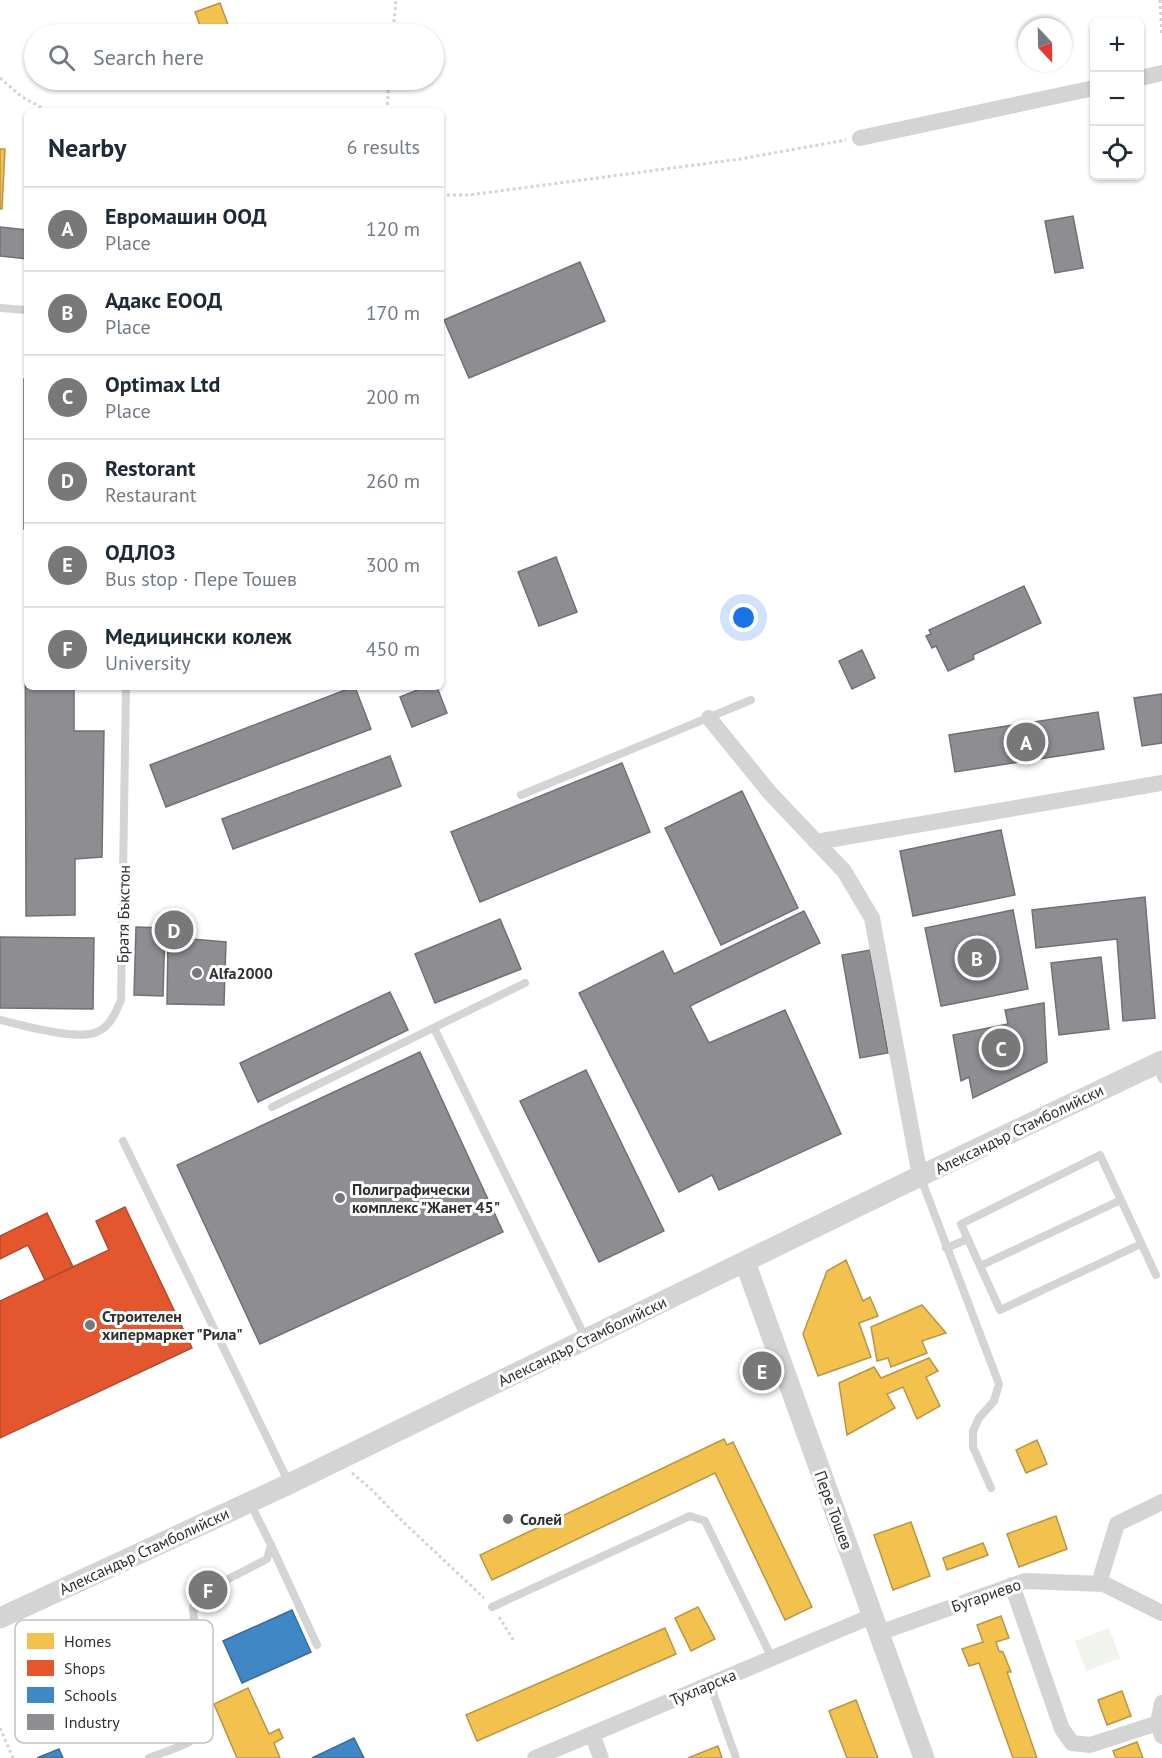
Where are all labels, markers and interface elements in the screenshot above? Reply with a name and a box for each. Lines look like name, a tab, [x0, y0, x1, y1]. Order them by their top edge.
north arrow	[1018, 18, 1072, 72]
map controls	[1090, 18, 1144, 180]
button: +	[1090, 18, 1144, 72]
search box	[24, 24, 444, 90]
icon: search	[45, 41, 78, 74]
text: Search here	[93, 43, 204, 71]
button: −	[1090, 72, 1144, 126]
button: locate	[1090, 126, 1144, 180]
text: Nearby	[48, 131, 126, 164]
text: 6 results	[347, 134, 420, 160]
text: Евромашин ООД	[105, 202, 267, 230]
text: A	[61, 216, 74, 242]
text: 120 m	[366, 216, 420, 242]
text: Place	[105, 230, 151, 256]
text: Адакс ЕООД	[105, 286, 222, 314]
text: B	[62, 300, 73, 326]
text: 170 m	[366, 300, 420, 326]
text: Place	[105, 314, 151, 340]
text: Optimax Ltd	[105, 370, 220, 398]
text: C	[62, 384, 73, 410]
text: 200 m	[366, 384, 420, 410]
text: Place	[105, 398, 151, 424]
text: Restorant	[105, 454, 195, 482]
text: D	[61, 468, 74, 494]
text: 260 m	[366, 468, 420, 494]
text: Restaurant	[105, 482, 196, 508]
text: ОДЛОЗ	[105, 538, 175, 566]
text: E	[62, 552, 73, 578]
text: 300 m	[366, 552, 420, 578]
text: Bus stop · Пере Тошев	[105, 566, 297, 592]
your location	[729, 603, 758, 632]
text: Медицински колеж	[105, 622, 292, 650]
text: F	[62, 636, 73, 662]
text: 450 m	[366, 636, 420, 662]
text: University	[105, 650, 191, 676]
pin: A	[1006, 720, 1046, 764]
street label: Братя Бъкстон	[112, 865, 134, 963]
pin: D	[154, 908, 194, 952]
pin: B	[958, 936, 996, 980]
place label: Alfa2000	[209, 963, 273, 983]
marker: Alfa2000	[190, 966, 204, 980]
pin: C	[982, 1026, 1020, 1070]
street label: Александър Стамболийски	[931, 1079, 1107, 1179]
place label: Полиграфически комплекс "Жанет 45"	[352, 1179, 500, 1217]
marker: Полиграфически комплекс "Жанет 45"	[333, 1191, 347, 1205]
street label: Александър Стамболийски	[494, 1291, 670, 1391]
place label: Строителен хипермаркет "Рила"	[102, 1306, 243, 1344]
marker: Строителен хипермаркет "Рила"	[83, 1318, 97, 1332]
pin: E	[742, 1348, 782, 1394]
street label: Пере Тошев	[810, 1468, 858, 1552]
street label: Александър Стамболийски	[56, 1503, 232, 1599]
place label: Солей	[520, 1509, 562, 1529]
marker: Солей	[501, 1512, 515, 1526]
pin: F	[188, 1568, 228, 1612]
street label: Бугариево	[949, 1574, 1023, 1616]
legend	[15, 1620, 213, 1743]
text: Homes	[64, 1631, 111, 1651]
text: Shops	[64, 1658, 105, 1678]
street label: Тухларска	[667, 1664, 739, 1710]
text: Schools	[64, 1685, 117, 1705]
text: Industry	[64, 1712, 120, 1732]

